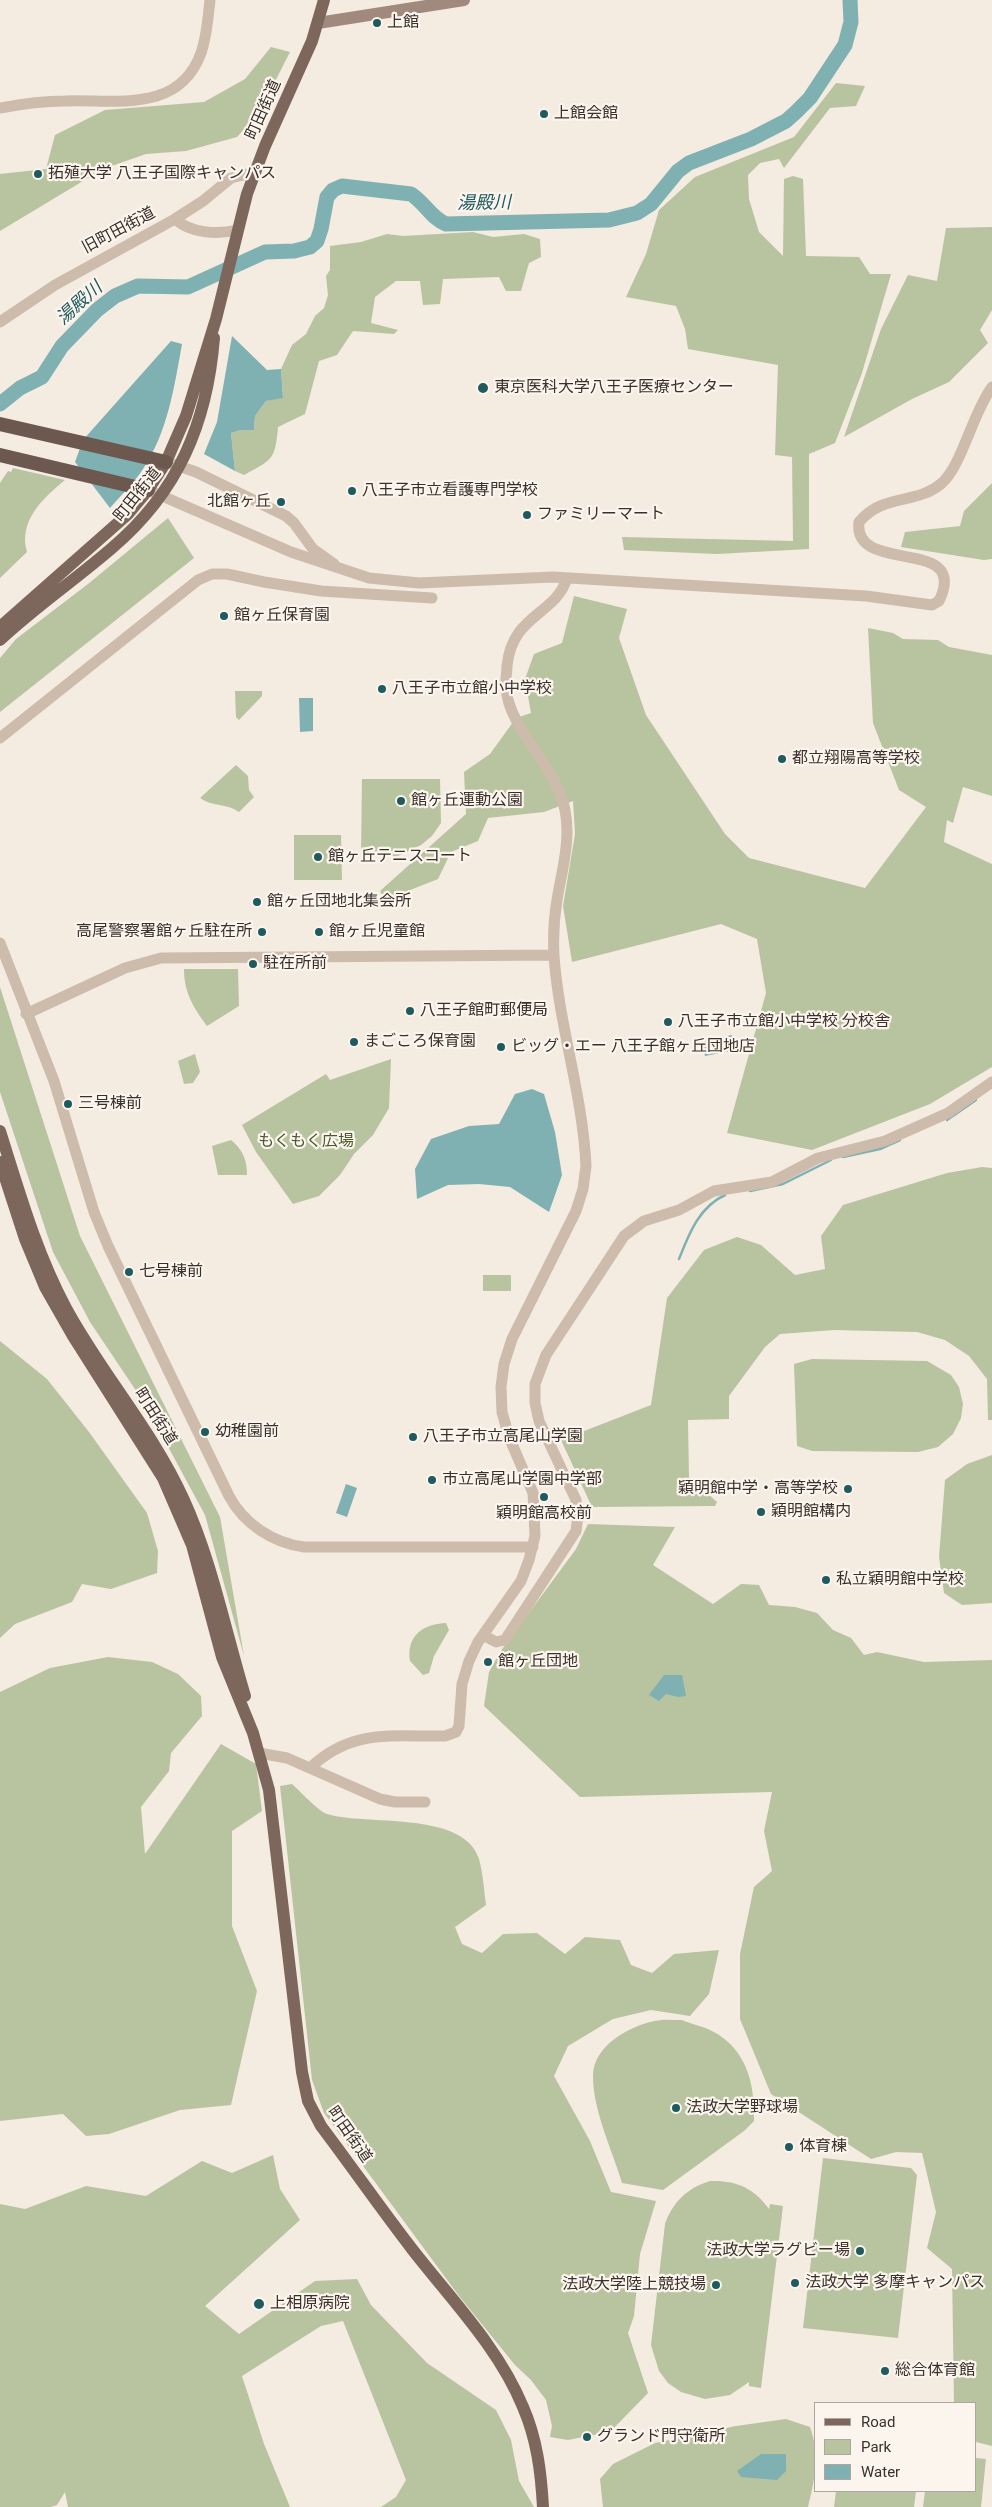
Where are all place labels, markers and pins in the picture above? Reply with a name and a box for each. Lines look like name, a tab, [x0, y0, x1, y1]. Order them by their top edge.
place label: 上館	[387, 13, 419, 33]
marker: 上館	[371, 17, 383, 29]
place label: 上館会館	[554, 104, 618, 124]
marker: 上館会館	[538, 108, 550, 120]
place label: 拓殖大学 八王子国際キャンパス	[48, 164, 276, 184]
marker: 拓殖大学 八王子国際キャンパス	[32, 168, 44, 180]
place label: 東京医科大学八王子医療センター	[494, 378, 734, 398]
marker: 東京医科大学八王子医療センター	[476, 381, 490, 395]
place label: 八王子市立看護専門学校	[362, 481, 538, 501]
marker: 八王子市立看護専門学校	[346, 485, 358, 497]
place label: 北館ヶ丘	[207, 492, 271, 512]
marker: 北館ヶ丘	[275, 496, 287, 508]
place label: ファミリーマート	[537, 505, 665, 525]
marker: ファミリーマート	[521, 509, 533, 521]
place label: 館ヶ丘保育園	[234, 606, 330, 626]
marker: 館ヶ丘保育園	[218, 610, 230, 622]
place label: 八王子市立館小中学校	[392, 679, 552, 699]
marker: 八王子市立館小中学校	[376, 683, 388, 695]
place label: 都立翔陽高等学校	[792, 749, 920, 769]
marker: 都立翔陽高等学校	[776, 753, 788, 765]
place label: 館ヶ丘運動公園	[411, 791, 523, 811]
marker: 館ヶ丘運動公園	[395, 795, 407, 807]
place label: 館ヶ丘テニスコート	[328, 847, 472, 867]
marker: 館ヶ丘テニスコート	[312, 851, 324, 863]
place label: 館ヶ丘団地北集会所	[267, 892, 411, 912]
marker: 館ヶ丘団地北集会所	[251, 896, 263, 908]
place label: 高尾警察署館ヶ丘駐在所	[76, 922, 252, 942]
place label: 館ヶ丘児童館	[329, 922, 425, 942]
marker: 高尾警察署館ヶ丘駐在所	[256, 926, 268, 938]
marker: 館ヶ丘児童館	[313, 926, 325, 938]
place label: 駐在所前	[263, 954, 327, 974]
marker: 駐在所前	[247, 958, 259, 970]
place label: 八王子館町郵便局	[420, 1001, 548, 1021]
marker: 八王子館町郵便局	[404, 1005, 416, 1017]
place label: 八王子市立館小中学校 分校舎	[678, 1012, 890, 1032]
marker: 八王子市立館小中学校 分校舎	[662, 1016, 674, 1028]
place label: まごころ保育園	[364, 1032, 476, 1052]
marker: まごころ保育園	[348, 1036, 360, 1048]
place label: ビッグ・エー 八王子館ヶ丘団地店	[511, 1037, 755, 1057]
marker: ビッグ・エー 八王子館ヶ丘団地店	[495, 1041, 507, 1053]
place label: 三号棟前	[78, 1094, 142, 1114]
marker: 三号棟前	[62, 1098, 74, 1110]
place label: 七号棟前	[139, 1262, 203, 1282]
marker: 七号棟前	[123, 1266, 135, 1278]
place label: 幼稚園前	[215, 1422, 279, 1442]
marker: 幼稚園前	[199, 1426, 211, 1438]
place label: 八王子市立高尾山学園	[423, 1427, 583, 1447]
marker: 八王子市立高尾山学園	[407, 1431, 419, 1443]
place label: 市立高尾山学園中学部	[442, 1470, 602, 1490]
marker: 市立高尾山学園中学部	[426, 1474, 438, 1486]
place label: 穎明館中学・高等学校	[678, 1479, 838, 1499]
marker: 穎明館中学・高等学校	[842, 1483, 854, 1495]
marker: 穎明館高校前	[538, 1491, 550, 1503]
place label: 穎明館構内	[771, 1502, 851, 1522]
place label: 穎明館高校前	[496, 1504, 592, 1524]
marker: 穎明館構内	[755, 1506, 767, 1518]
place label: 私立穎明館中学校	[836, 1570, 964, 1590]
marker: 私立穎明館中学校	[820, 1574, 832, 1586]
place label: 館ヶ丘団地	[498, 1652, 578, 1672]
marker: 館ヶ丘団地	[482, 1656, 494, 1668]
place label: 法政大学野球場	[686, 2098, 798, 2118]
marker: 法政大学野球場	[670, 2102, 682, 2114]
place label: 体育棟	[799, 2137, 847, 2157]
marker: 体育棟	[783, 2141, 795, 2153]
place label: 法政大学ラグビー場	[706, 2241, 850, 2261]
marker: 法政大学ラグビー場	[854, 2245, 866, 2257]
place label: 法政大学 多摩キャンパス	[805, 2273, 985, 2293]
place label: 法政大学陸上競技場	[562, 2275, 706, 2295]
marker: 法政大学 多摩キャンパス	[789, 2277, 801, 2289]
marker: 法政大学陸上競技場	[710, 2279, 722, 2291]
place label: 上相原病院	[270, 2294, 350, 2314]
marker: 上相原病院	[252, 2297, 266, 2311]
place label: 総合体育館	[895, 2361, 975, 2381]
marker: 総合体育館	[879, 2365, 891, 2377]
place label: グランド門守衛所	[597, 2427, 725, 2447]
marker: グランド門守衛所	[581, 2431, 593, 2443]

